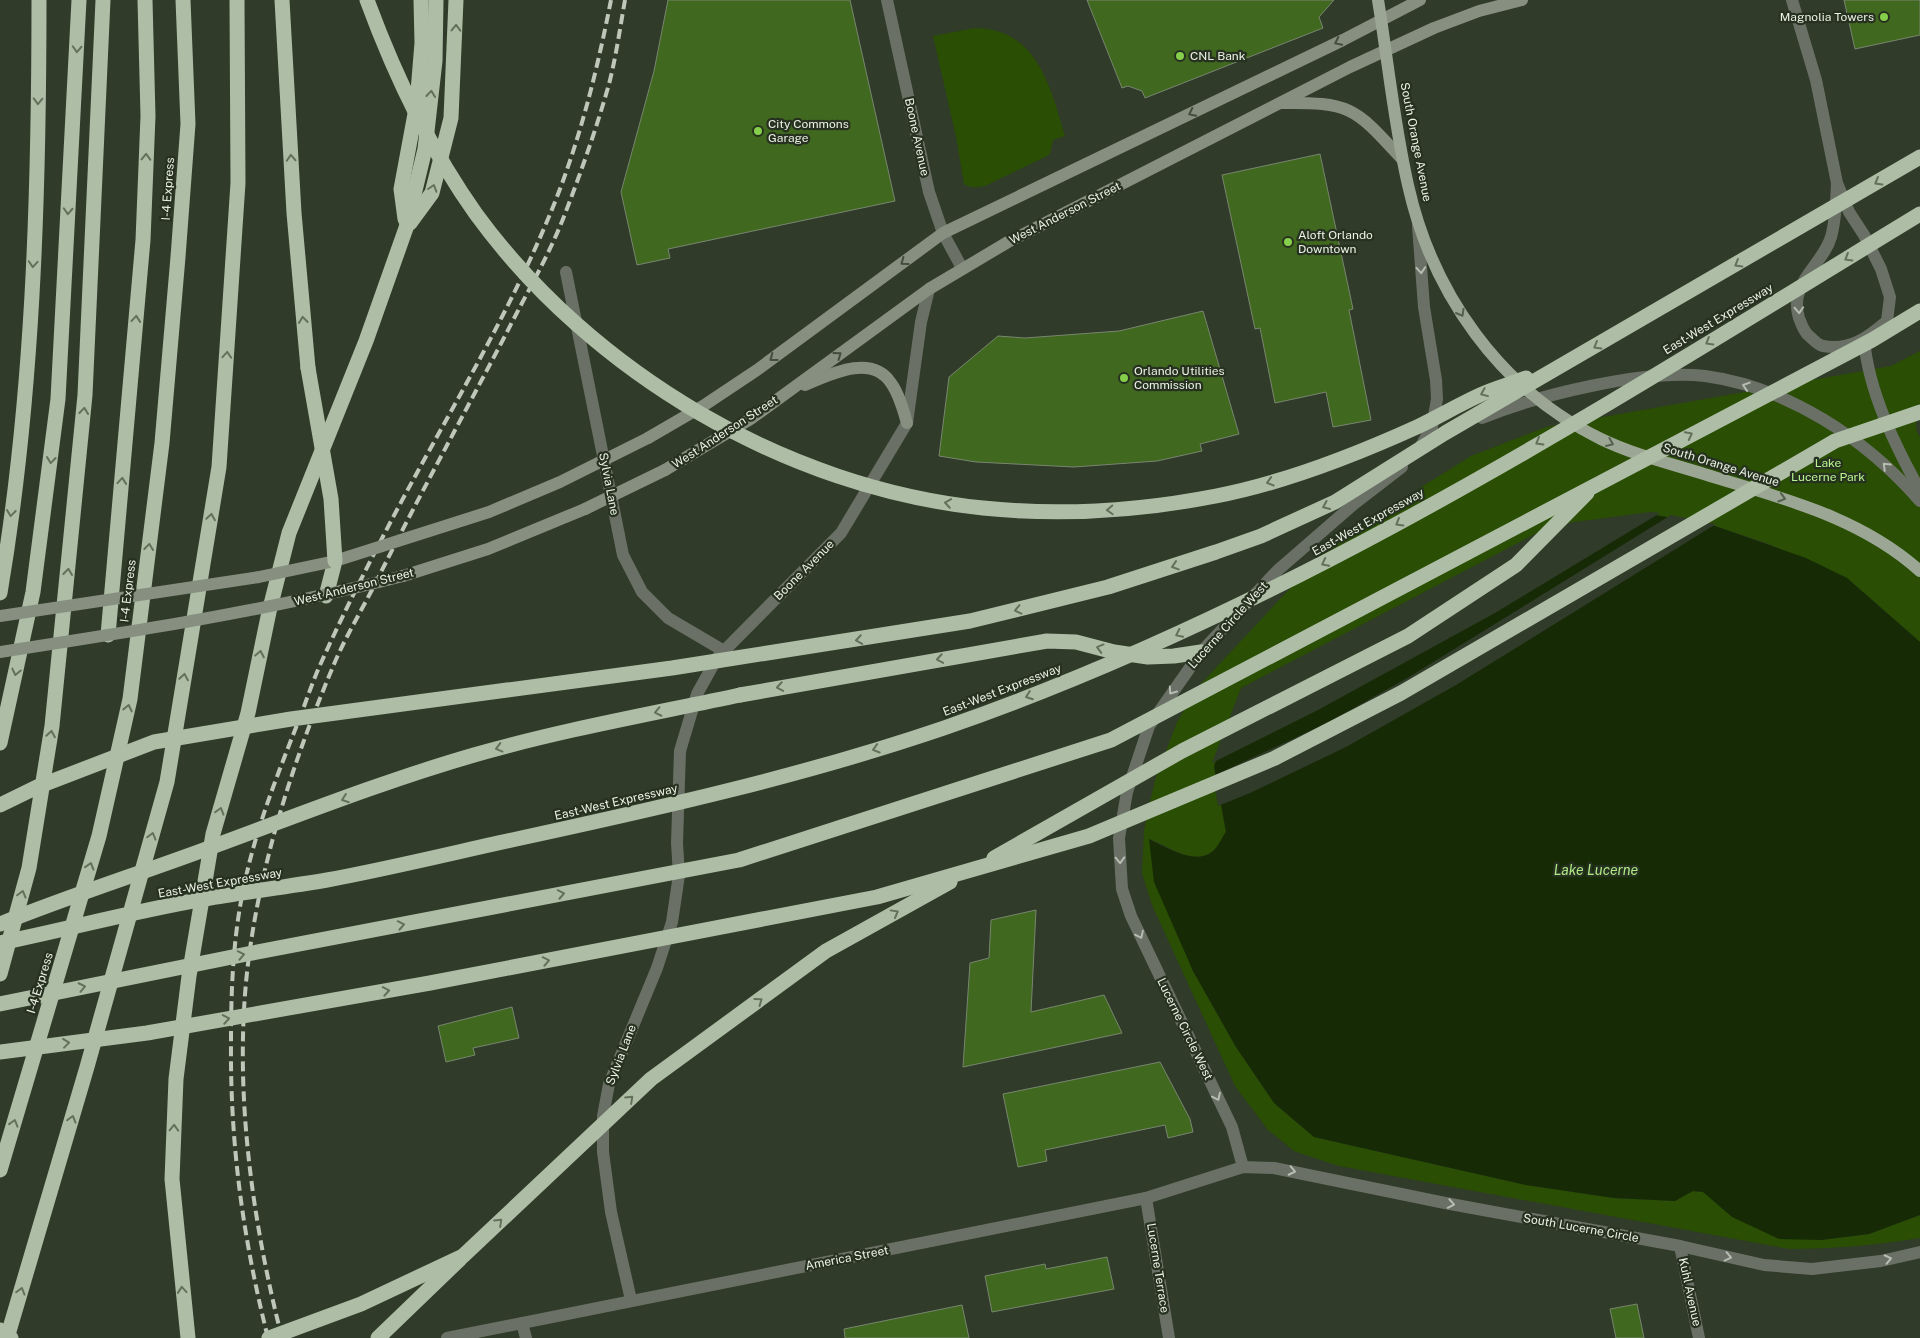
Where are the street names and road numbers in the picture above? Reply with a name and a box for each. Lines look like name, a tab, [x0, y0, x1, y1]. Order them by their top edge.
street label: South Orange Avenue	[1398, 81, 1434, 203]
street label: Boone Avenue	[902, 97, 932, 177]
street label: I-4 Express	[159, 157, 177, 221]
street label: West Anderson Street	[1007, 179, 1123, 247]
street label: East-West Expressway	[1660, 280, 1776, 357]
street label: West Anderson Street	[670, 392, 781, 471]
street label: South Orange Avenue	[1661, 441, 1781, 489]
street label: Sylvia Lane	[596, 451, 622, 517]
street label: East-West Expressway	[1310, 485, 1427, 559]
street label: Boone Avenue	[771, 537, 837, 603]
street label: I-4 Express	[117, 559, 139, 623]
street label: West Anderson Street	[293, 565, 416, 609]
street label: Lucerne Circle West	[1185, 579, 1271, 671]
street label: East-West Expressway	[941, 661, 1064, 719]
street label: East-West Expressway	[553, 781, 679, 823]
street label: East-West Expressway	[157, 865, 284, 901]
street label: I-4 Express	[24, 951, 56, 1015]
street label: Lucerne Circle West	[1154, 976, 1216, 1083]
street label: Sylvia Lane	[603, 1023, 639, 1087]
street label: South Lucerne Circle	[1522, 1211, 1640, 1245]
street label: Lucerne Terrace	[1144, 1222, 1172, 1314]
street label: America Street	[804, 1243, 890, 1273]
street label: Kuhl Avenue	[1676, 1257, 1704, 1328]

